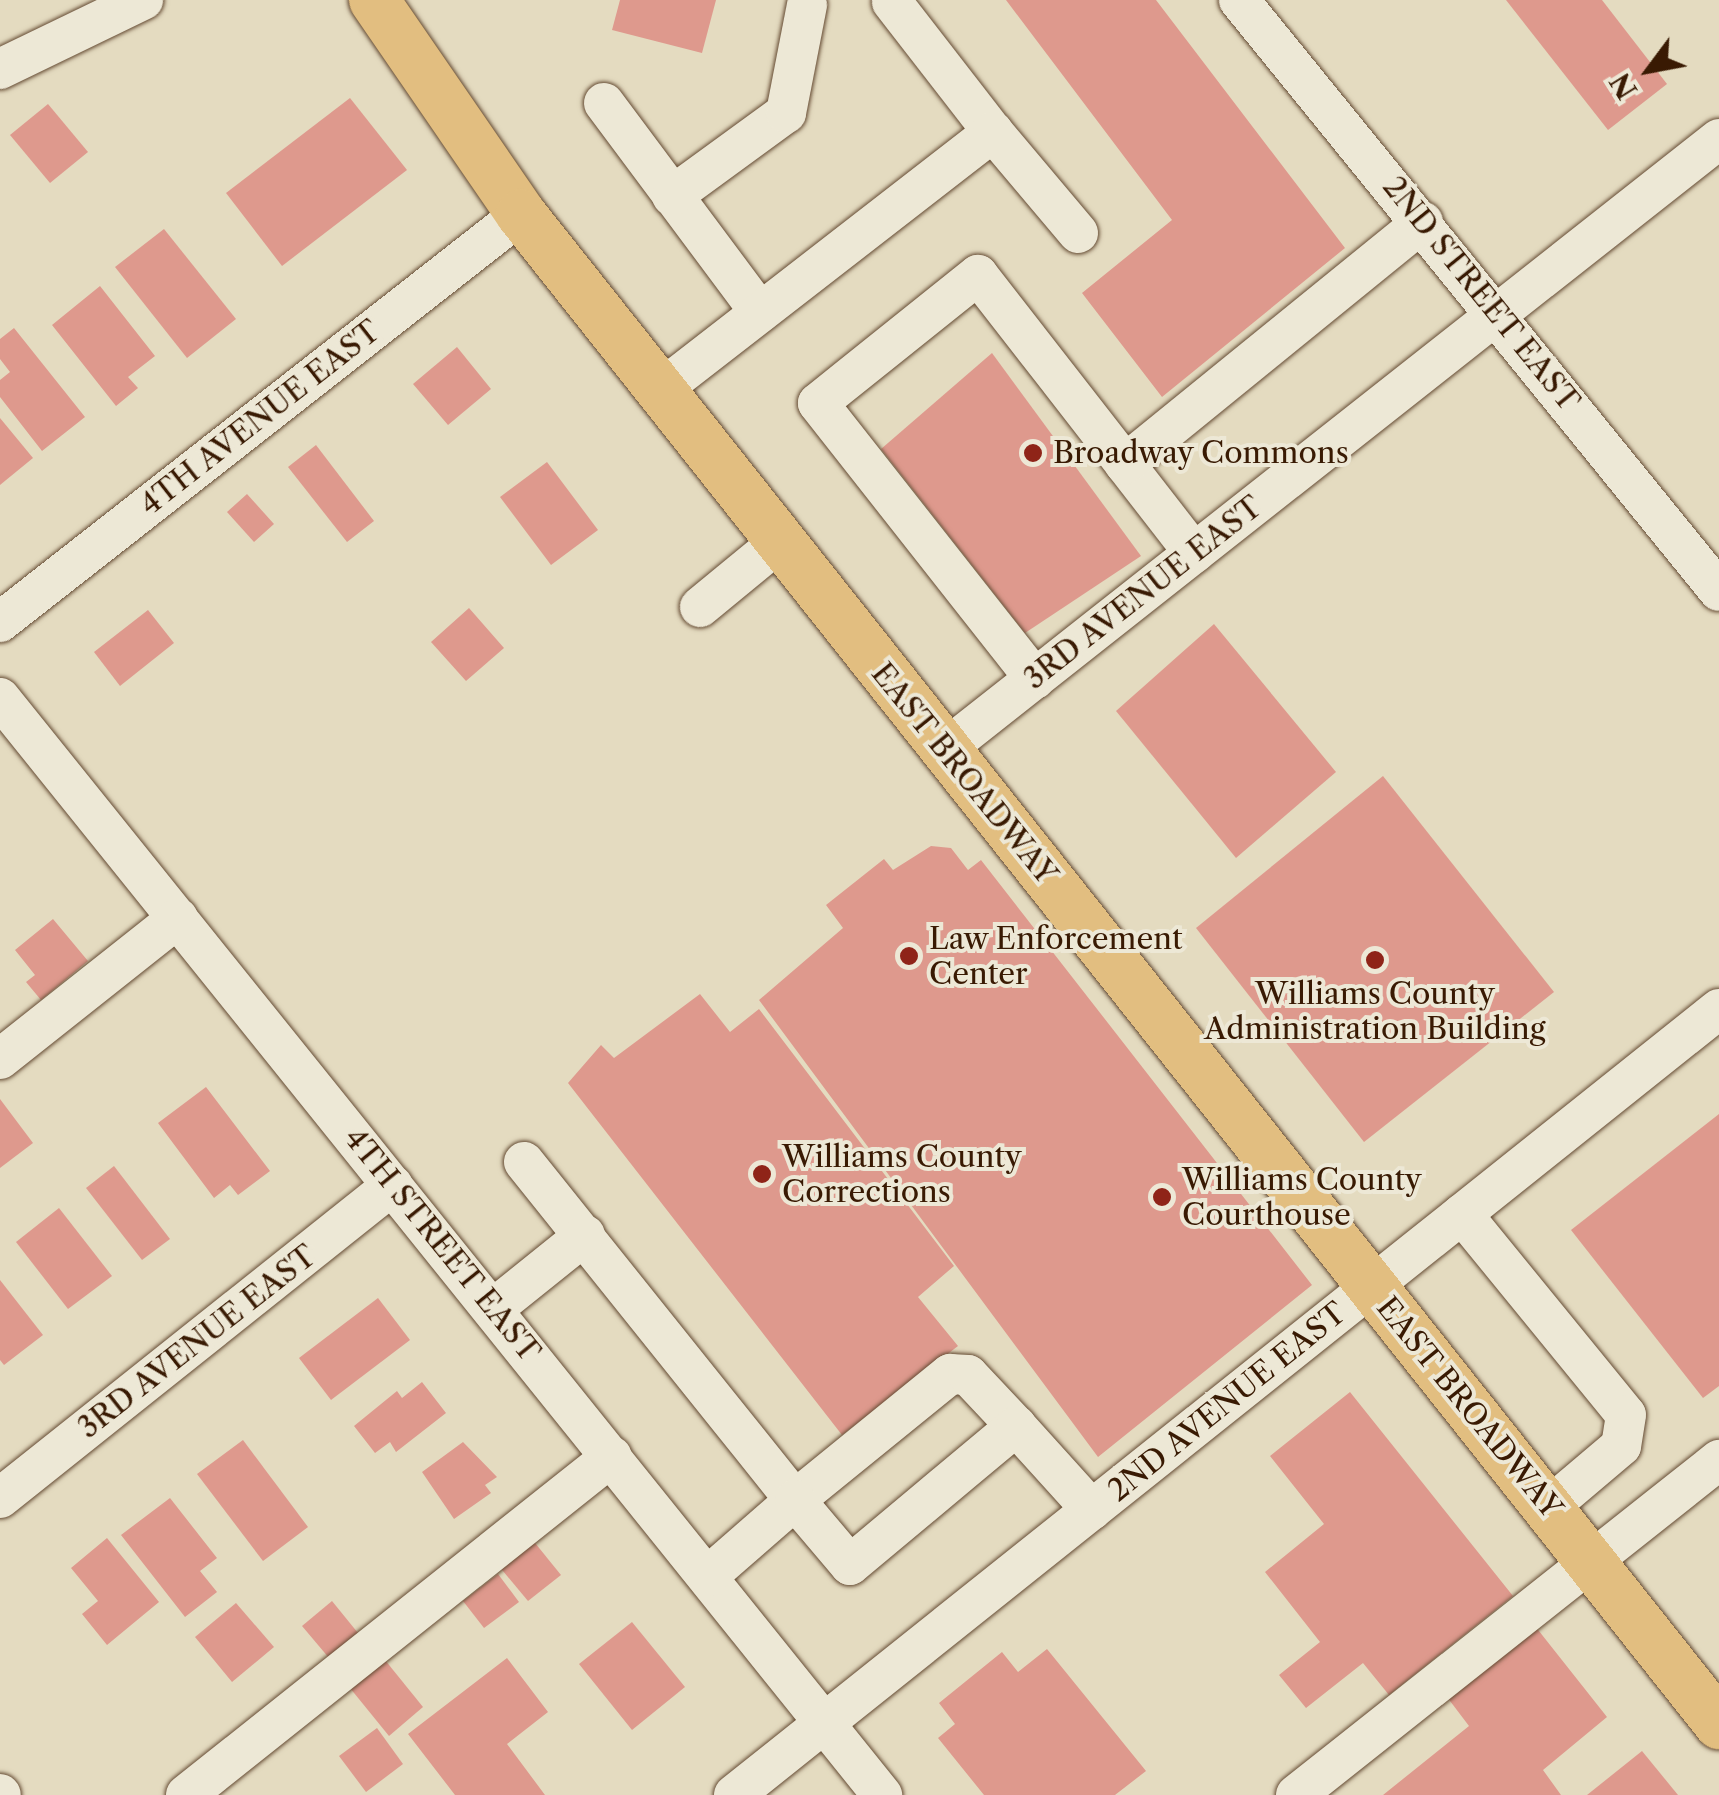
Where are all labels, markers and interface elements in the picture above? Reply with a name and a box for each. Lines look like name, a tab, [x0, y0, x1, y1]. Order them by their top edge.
north arrow	[1599, 20, 1699, 120]
text: N	[1603, 67, 1644, 105]
street label: 2ND STREET EAST	[1375, 169, 1587, 419]
street label: 4TH AVENUE EAST	[132, 313, 388, 523]
place label: Broadway Commons	[1053, 435, 1350, 471]
marker: Broadway Commons	[1022, 442, 1044, 464]
street label: 3RD AVENUE EAST	[1017, 489, 1269, 697]
street label: EAST BROADWAY	[863, 656, 1065, 892]
place label: Law Enforcement Center	[929, 921, 1184, 992]
marker: Law Enforcement Center	[898, 945, 920, 967]
marker: Williams County Administration Building	[1364, 949, 1386, 971]
place label: Williams County Administration Building	[1204, 976, 1546, 1046]
street label: 4TH STREET EAST	[336, 1121, 548, 1369]
place label: Williams County Corrections	[782, 1139, 1022, 1210]
place label: Williams County Courthouse	[1182, 1162, 1422, 1232]
marker: Williams County Corrections	[751, 1163, 773, 1185]
marker: Williams County Courthouse	[1151, 1186, 1173, 1208]
street label: 3RD AVENUE EAST	[71, 1238, 323, 1446]
street label: EAST BROADWAY	[1368, 1290, 1570, 1526]
street label: 2ND AVENUE EAST	[1100, 1295, 1354, 1509]

